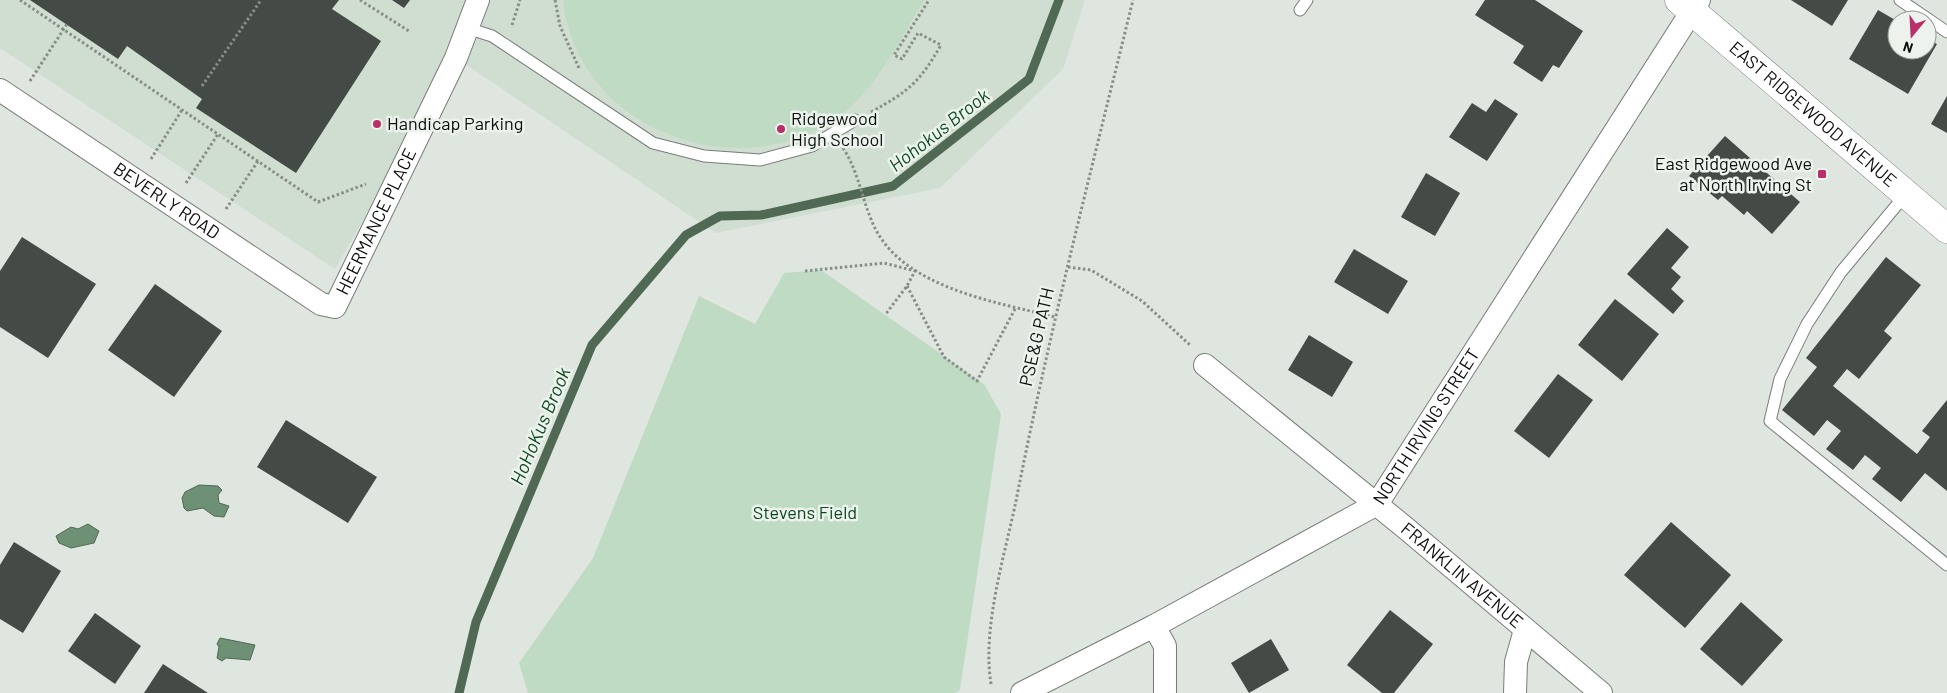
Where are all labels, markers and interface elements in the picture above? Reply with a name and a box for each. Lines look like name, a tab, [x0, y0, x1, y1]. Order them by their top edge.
north arrow	[1887, 10, 1937, 60]
street label: EAST RIDGEWOOD AVENUE	[1725, 36, 1901, 191]
text: N	[1901, 38, 1915, 57]
water label: Hohokus Brook	[884, 83, 994, 176]
place label: Ridgewood High School	[791, 107, 884, 150]
place label: Handicap Parking	[387, 112, 523, 134]
marker: Handicap Parking	[371, 118, 383, 130]
marker: Ridgewood High School	[775, 123, 787, 135]
street label: HEERMANCE PLACE	[331, 144, 420, 298]
place label: East Ridgewood Ave at North Irving St	[1655, 152, 1812, 195]
street label: BEVERLY ROAD	[110, 157, 224, 243]
marker: East Ridgewood Ave at North Irving St	[1816, 168, 1828, 180]
street label: PSE&G PATH	[1014, 285, 1058, 388]
street label: NORTH IRVING STREET	[1368, 344, 1484, 508]
water label: HoHoKus Brook	[504, 363, 575, 488]
park label: Stevens Field	[753, 501, 857, 523]
street label: FRANKLIN AVENUE	[1397, 517, 1528, 632]

